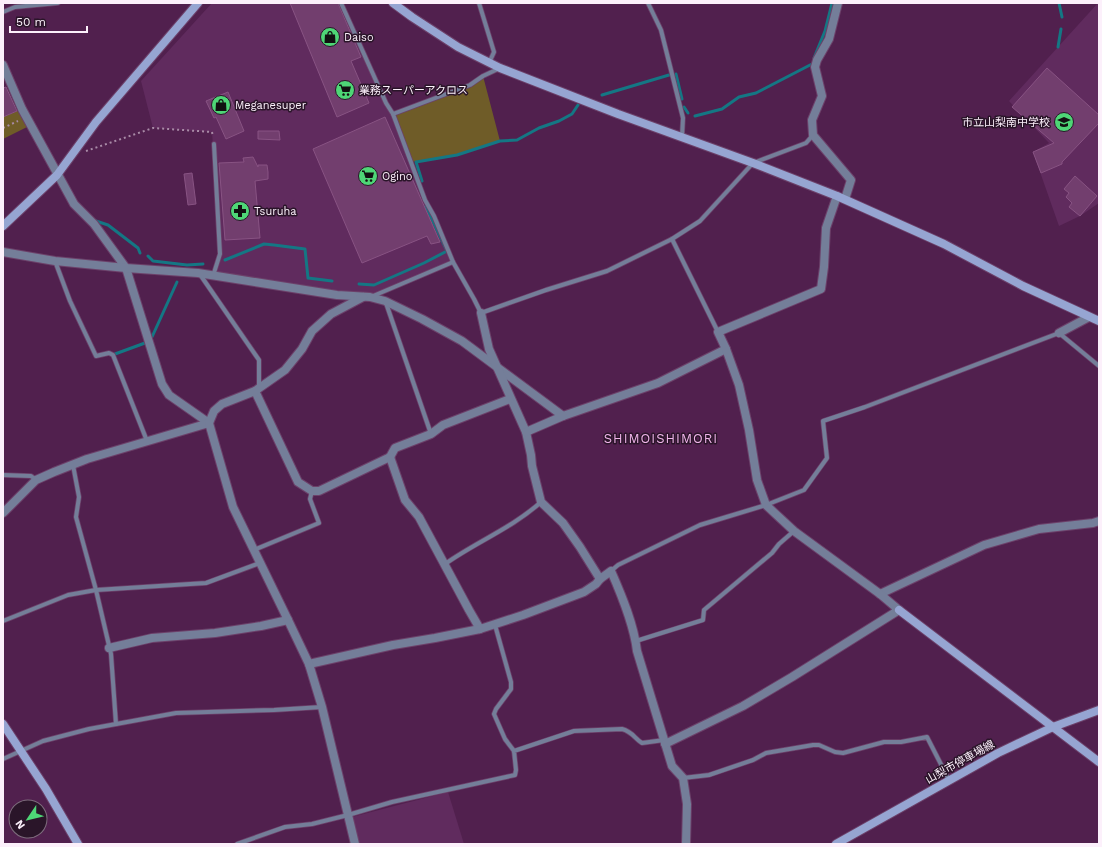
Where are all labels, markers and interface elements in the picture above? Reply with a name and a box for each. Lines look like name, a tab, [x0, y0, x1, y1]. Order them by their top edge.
scale bar	[10, 8, 87, 34]
text: 50 m	[16, 15, 46, 29]
shop icon: Daiso	[319, 26, 341, 48]
place label: Daiso	[344, 31, 373, 44]
supermarket icon: 業務スーパーアクロス	[334, 79, 356, 101]
place label: 業務スーパーアクロス	[359, 84, 468, 97]
shop icon: Meganesuper	[210, 94, 232, 116]
place label: Meganesuper	[235, 99, 307, 112]
school or university icon: 市立山梨南中学校	[1053, 111, 1075, 133]
place label: 市立山梨南中学校	[962, 116, 1050, 129]
supermarket icon: Ogino	[357, 165, 379, 187]
place label: Ogino	[382, 170, 412, 183]
pharmacy icon: Tsuruha	[229, 200, 251, 222]
place label: Tsuruha	[254, 205, 297, 218]
district label: SHIMOISHIMORI	[604, 431, 718, 446]
street label: 山梨市停車場線	[923, 738, 997, 786]
north arrow	[8, 799, 48, 839]
text: N	[13, 817, 28, 832]

